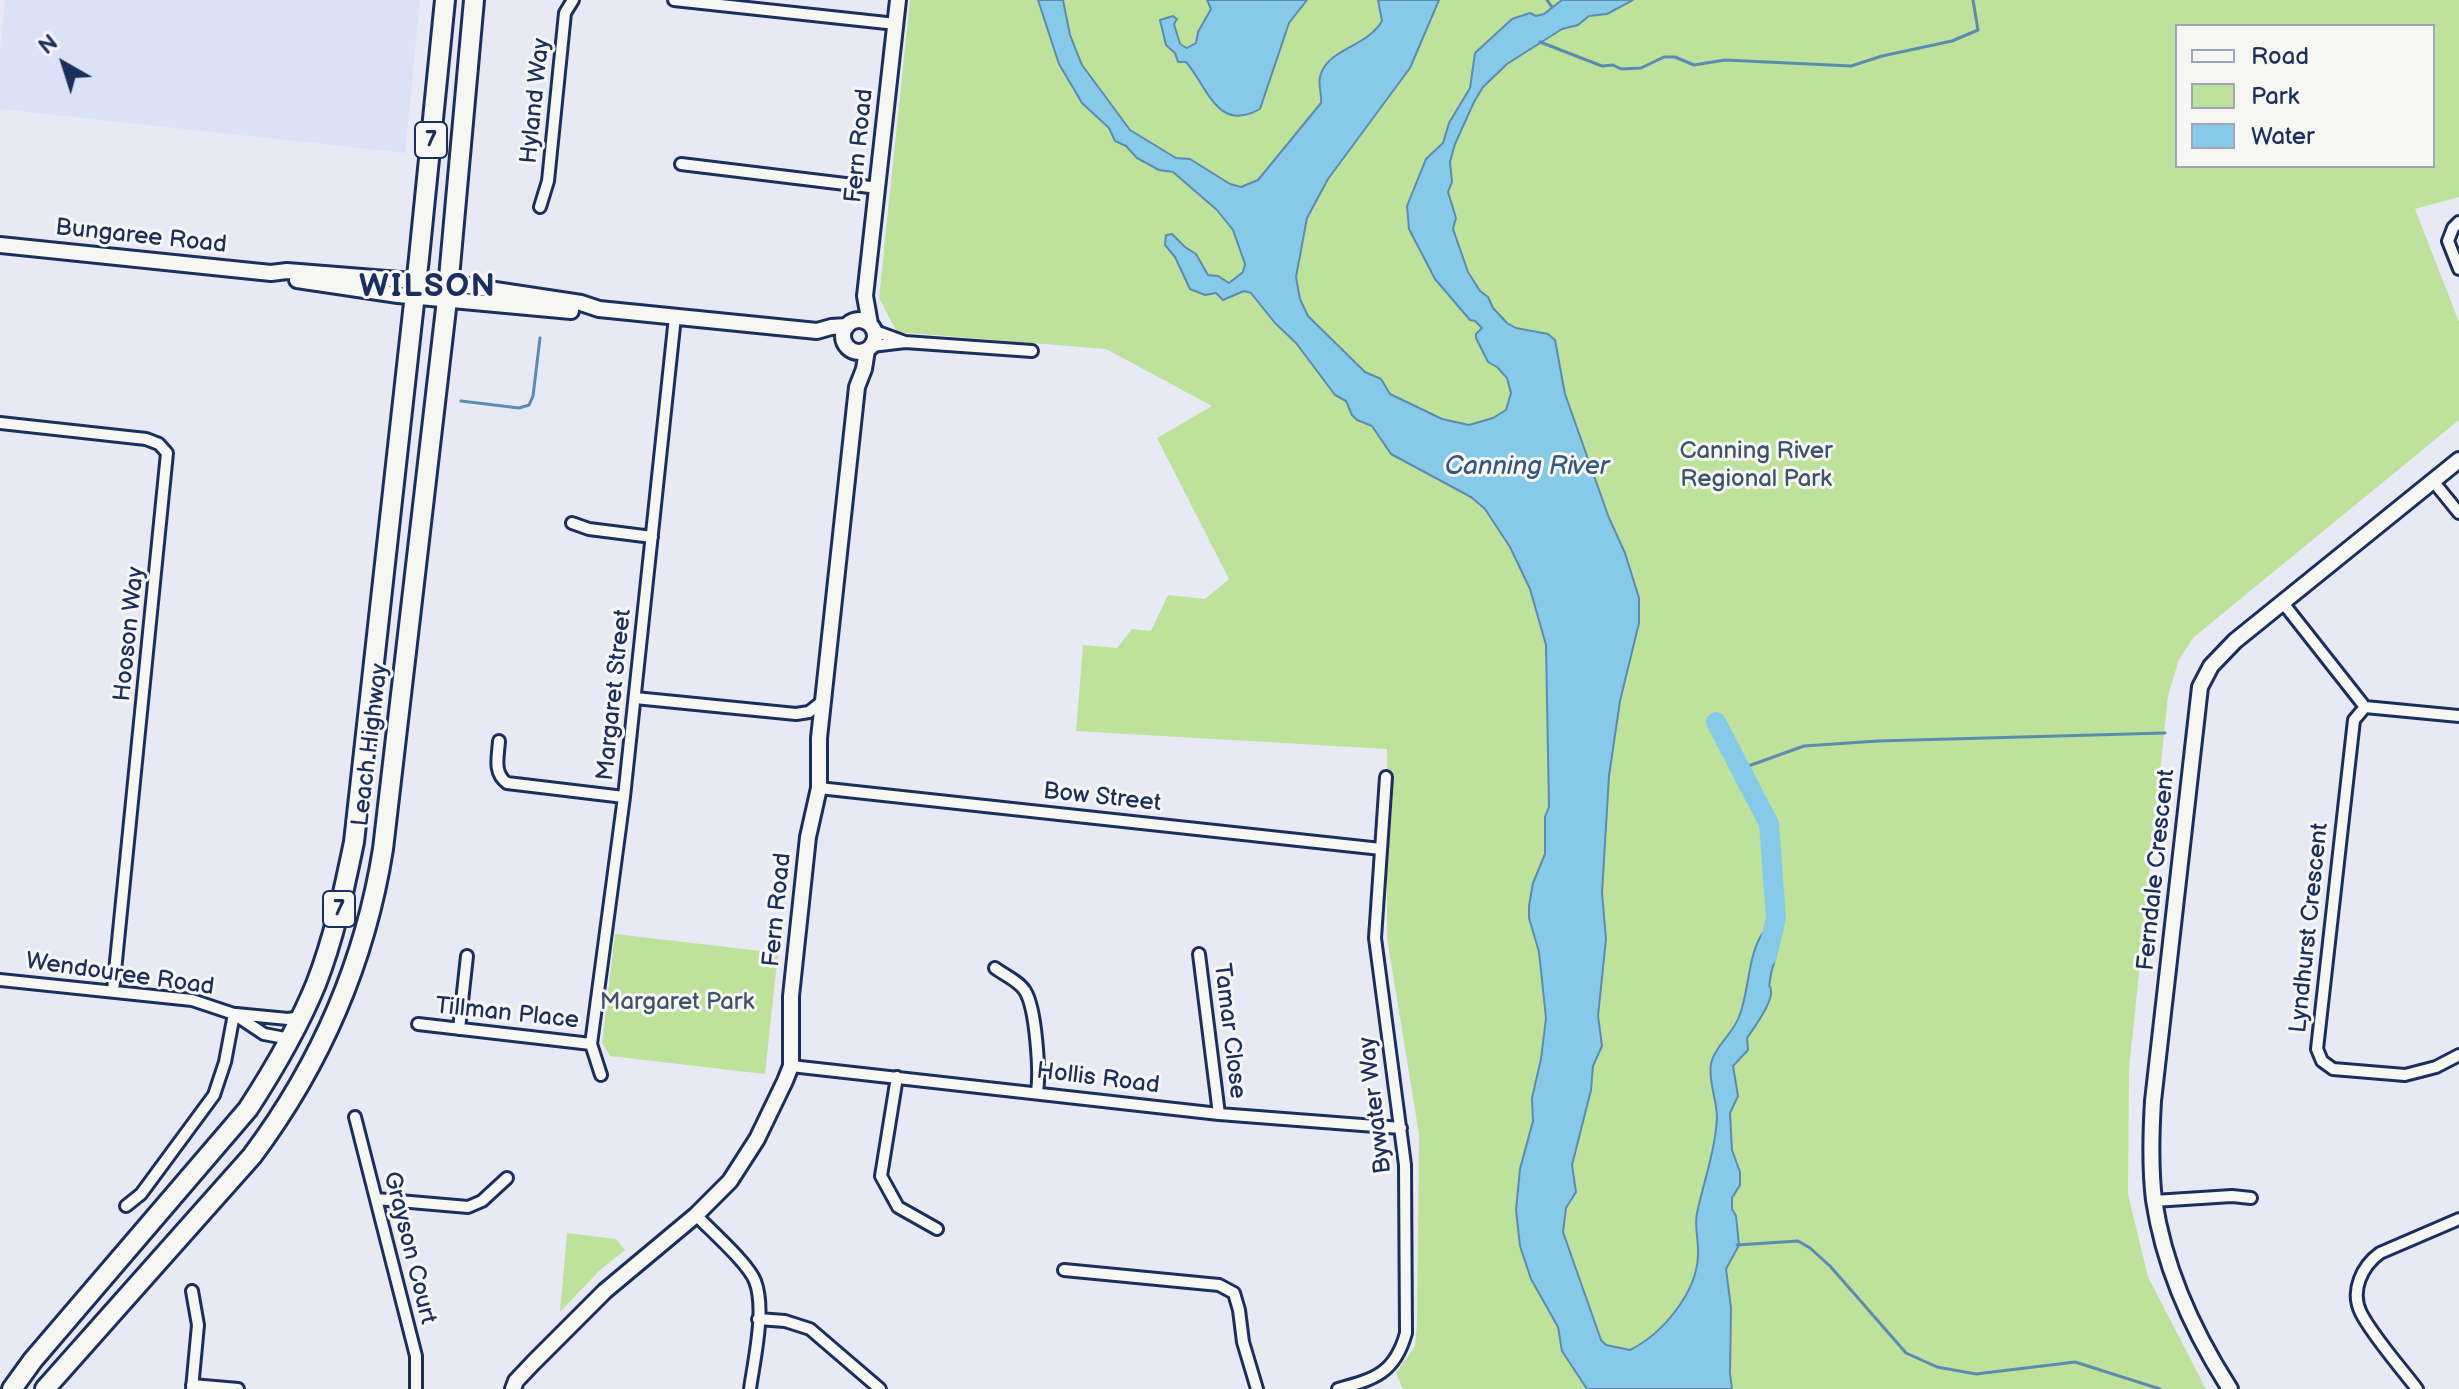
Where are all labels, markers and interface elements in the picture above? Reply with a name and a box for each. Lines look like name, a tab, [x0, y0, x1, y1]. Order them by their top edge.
north arrow	[24, 24, 104, 104]
legend	[2175, 24, 2435, 168]
text: N	[34, 29, 64, 61]
street label: Hyland Way	[515, 37, 557, 165]
text: Road	[2251, 42, 2309, 71]
text: Park	[2251, 82, 2299, 111]
street label: Fern Road	[840, 88, 880, 204]
road number: 7	[415, 122, 447, 158]
text: Water	[2251, 122, 2315, 151]
street label: Bungaree Road	[54, 214, 228, 260]
district label: WILSON	[359, 269, 497, 307]
park label: Canning River Regional Park	[1679, 438, 1833, 494]
water label: Canning River	[1445, 451, 1609, 483]
street label: Hooson Way	[109, 565, 151, 703]
street label: Margaret Street	[592, 608, 638, 782]
street label: Leach Highway	[347, 662, 395, 828]
street label: Ferndale Crescent	[2132, 768, 2182, 972]
street label: Bow Street	[1042, 777, 1162, 819]
street label: Lyndhurst Crescent	[2285, 822, 2335, 1034]
street label: Fern Road	[758, 852, 798, 968]
road number: 7	[323, 891, 355, 927]
street label: Wendouree Road	[24, 948, 216, 1002]
street label: Tamar Close	[1206, 962, 1252, 1100]
park label: Margaret Park	[600, 989, 754, 1017]
street label: Tillman Place	[434, 992, 580, 1036]
street label: Bywater Way	[1353, 1035, 1399, 1175]
street label: Hollis Road	[1035, 1057, 1161, 1101]
street label: Grayson Court	[376, 1169, 442, 1327]

